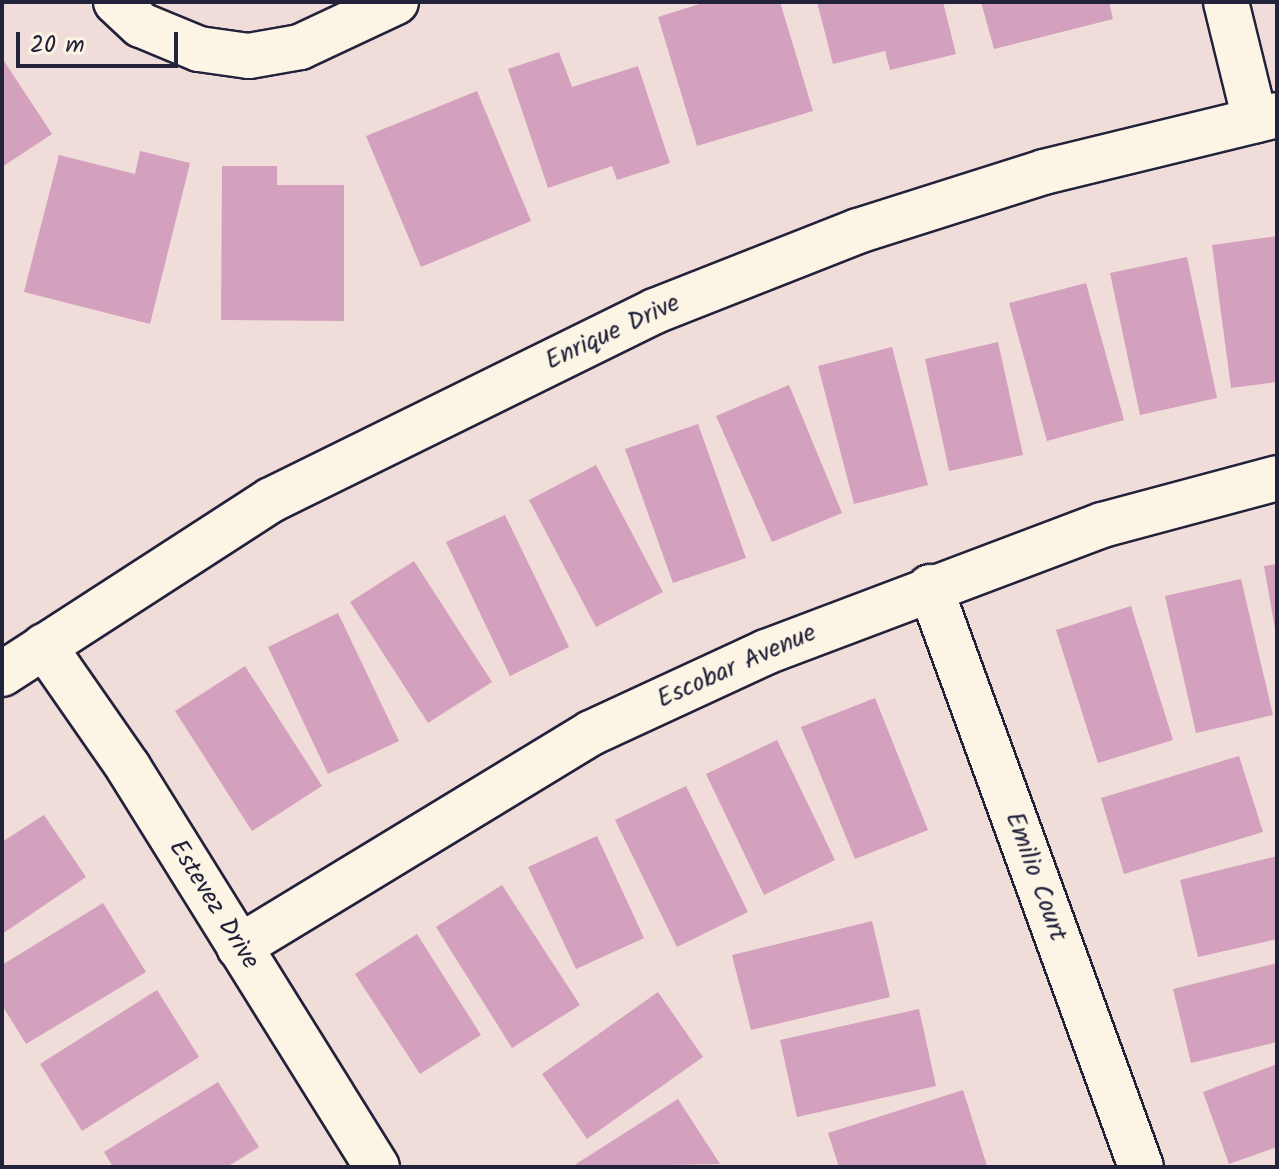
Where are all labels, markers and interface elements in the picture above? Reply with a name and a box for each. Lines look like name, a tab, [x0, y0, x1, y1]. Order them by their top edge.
scale bar	[20, 16, 182, 66]
text: 20 m	[30, 26, 85, 65]
street label: Enrique Drive	[541, 288, 685, 378]
street label: Escobar Avenue	[653, 618, 821, 716]
street label: Emilio Court	[997, 808, 1073, 946]
street label: Estevez Drive	[161, 834, 265, 976]

